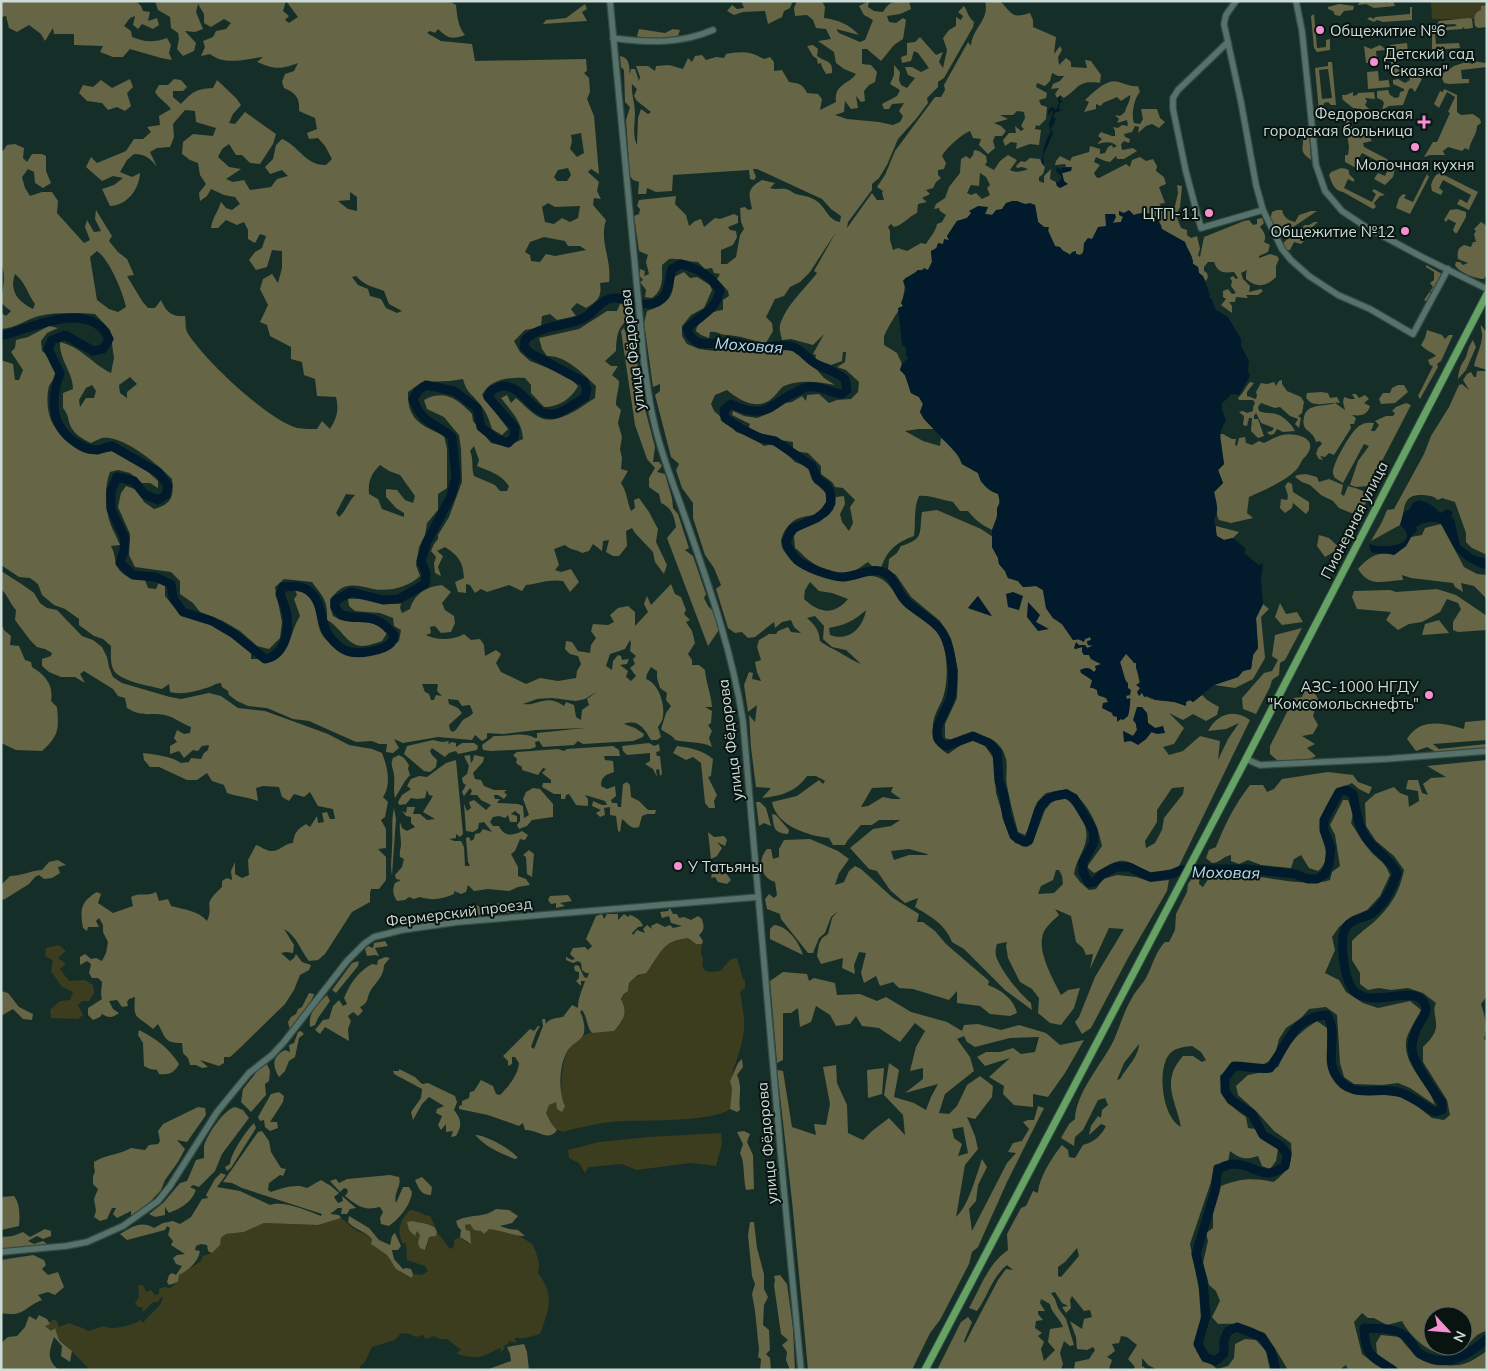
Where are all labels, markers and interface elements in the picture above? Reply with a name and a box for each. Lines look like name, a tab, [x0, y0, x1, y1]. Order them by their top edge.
place label: Общежитие №6	[1330, 21, 1446, 40]
marker: Общежитие №6	[1314, 24, 1326, 36]
place label: Детский сад "Сказка"	[1384, 44, 1474, 80]
marker: Детский сад "Сказка"	[1368, 56, 1380, 68]
place label: Федоровская городская больница	[1263, 104, 1413, 140]
marker: Федоровская городская больница	[1417, 115, 1431, 129]
marker: Молочная кухня	[1409, 141, 1421, 153]
place label: Молочная кухня	[1355, 155, 1475, 174]
place label: ЦТП-11	[1142, 204, 1199, 223]
marker: ЦТП-11	[1203, 207, 1215, 219]
place label: Общежитие №12	[1270, 222, 1395, 241]
marker: Общежитие №12	[1399, 225, 1411, 237]
street label: улица Фёдорова	[615, 288, 649, 412]
water label: Моховая	[714, 333, 784, 357]
street label: Пионерная улица	[1316, 458, 1392, 582]
place label: АЗС-1000 НГДУ "Комсомольскнефть"	[1267, 677, 1419, 713]
street label: улица Фёдорова	[713, 678, 747, 802]
marker: АЗС-1000 НГДУ "Комсомольскнефть"	[1423, 689, 1435, 701]
place label: У Татьяны	[687, 857, 763, 876]
marker: У Татьяны	[672, 860, 684, 872]
water label: Моховая	[1192, 861, 1260, 883]
street label: Фермерский проезд	[385, 894, 533, 930]
street label: улица Фёдорова	[752, 1081, 782, 1205]
north arrow	[1423, 1306, 1473, 1356]
text: N	[1449, 1328, 1470, 1345]

